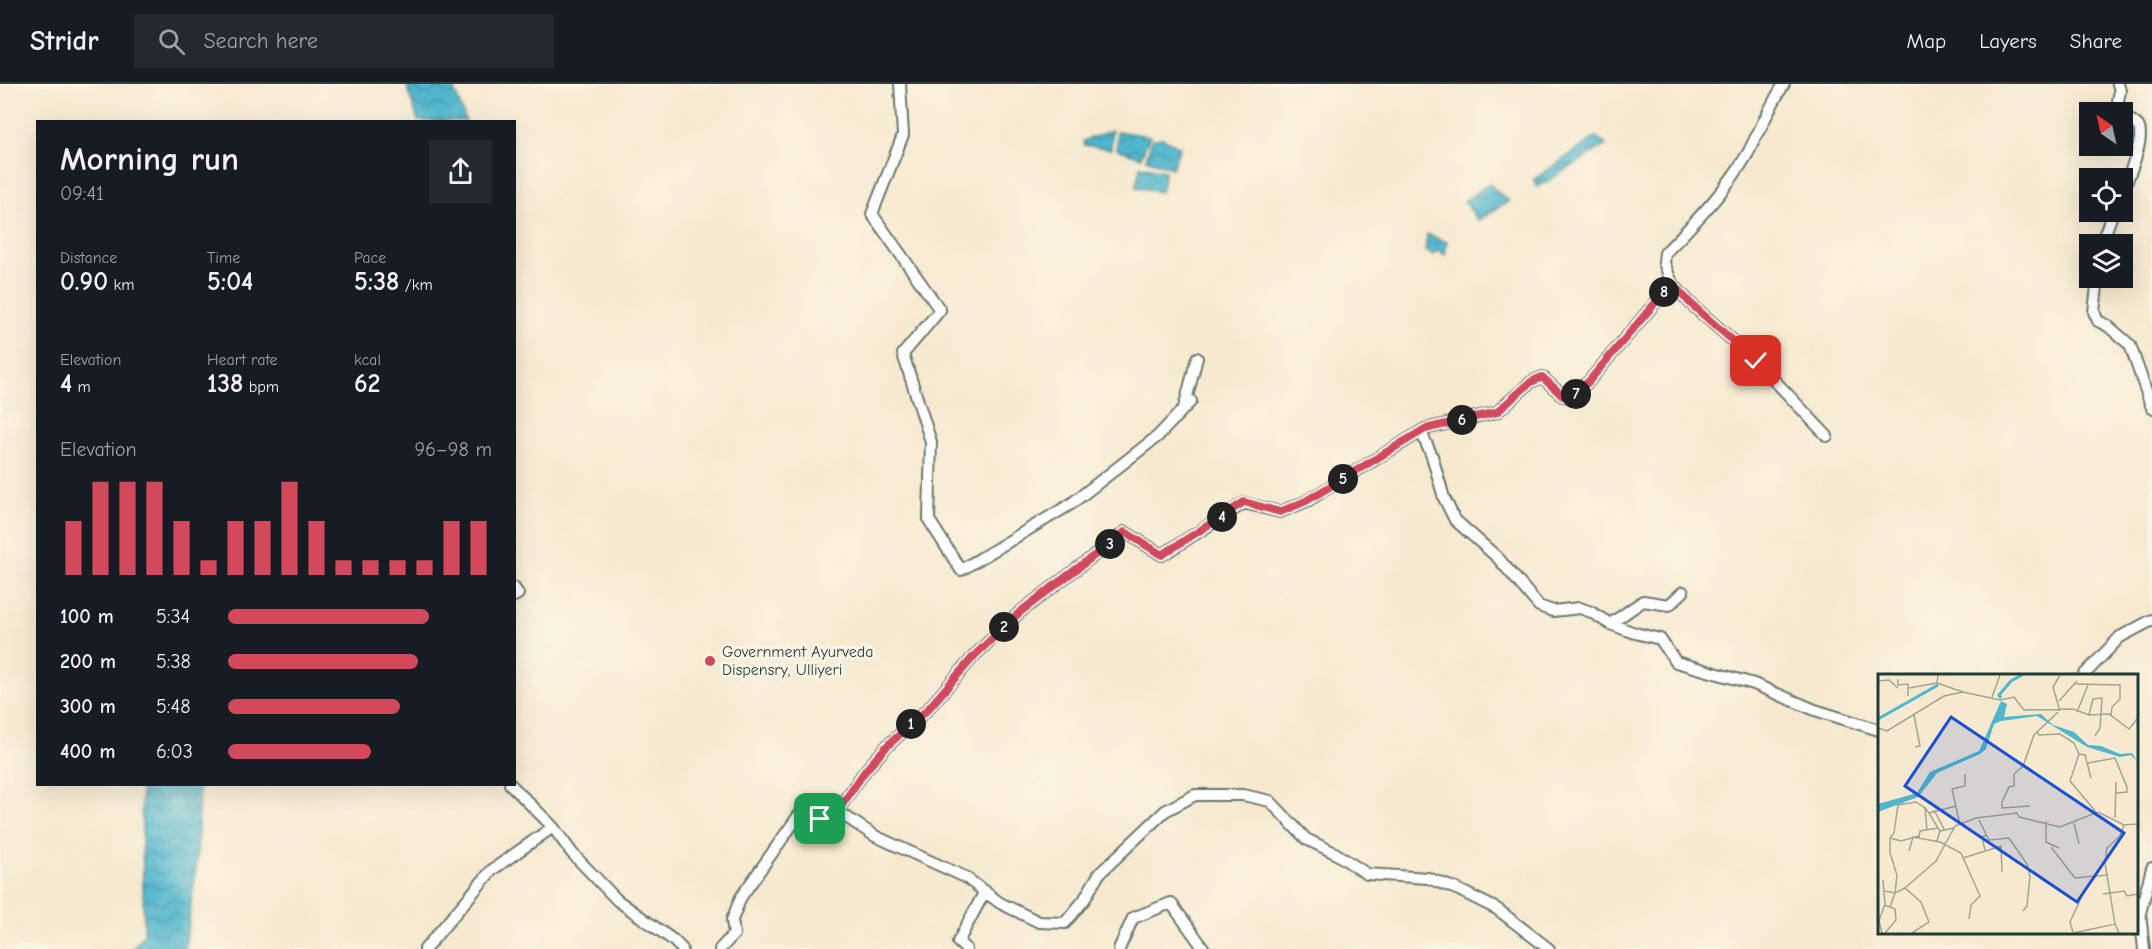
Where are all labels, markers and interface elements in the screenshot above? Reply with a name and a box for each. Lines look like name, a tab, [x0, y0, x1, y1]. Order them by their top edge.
search box	[134, 14, 554, 68]
text: Stridr	[30, 25, 98, 57]
icon: search	[155, 25, 188, 58]
text: Search here	[203, 28, 318, 54]
text: Map	[1907, 29, 1946, 53]
text: Layers	[1979, 29, 2037, 53]
text: Share	[2070, 29, 2122, 53]
north arrow	[2079, 102, 2133, 156]
map controls	[2079, 102, 2133, 288]
text: Morning run	[60, 140, 239, 178]
button: share	[429, 140, 492, 203]
button: locate	[2079, 168, 2133, 222]
text: 09:41	[60, 182, 104, 205]
button: layers	[2079, 234, 2133, 288]
text: Distance	[60, 249, 117, 267]
text: Time	[207, 249, 240, 267]
text: Pace	[354, 249, 386, 267]
text: 0.90	[60, 267, 108, 297]
text: 5:04	[207, 267, 253, 297]
text: 5:38	[354, 267, 399, 297]
text: km	[108, 276, 134, 294]
text: /km	[399, 276, 433, 294]
pin: 8	[1649, 277, 1679, 307]
text: 8	[1660, 283, 1668, 301]
pin	[1730, 335, 1781, 386]
icon: check	[1739, 344, 1772, 377]
text: Elevation	[60, 351, 121, 369]
text: Heart rate	[207, 351, 278, 369]
text: kcal	[354, 351, 381, 369]
text: 4	[60, 369, 72, 399]
text: 138	[207, 369, 243, 399]
text: 62	[354, 369, 381, 399]
text: m	[72, 378, 91, 396]
text: bpm	[243, 378, 279, 396]
pin: 7	[1561, 379, 1591, 409]
text: 7	[1572, 385, 1580, 403]
pin: 6	[1447, 405, 1477, 435]
text: 6	[1458, 411, 1466, 429]
text: Elevation	[60, 438, 137, 461]
text: 96–98 m	[414, 438, 492, 461]
pin: 5	[1328, 464, 1358, 494]
text: 5	[1339, 470, 1347, 488]
pin: 4	[1207, 502, 1237, 532]
text: 4	[1218, 508, 1226, 526]
pin: 3	[1095, 529, 1125, 559]
text: 3	[1106, 535, 1114, 553]
text: 100 m	[60, 605, 114, 628]
text: 5:34	[156, 605, 190, 628]
pin: 2	[989, 612, 1019, 642]
text: 2	[1000, 618, 1008, 636]
place label: Government Ayurveda Dispensry, Ulliyeri	[722, 643, 873, 679]
text: 200 m	[60, 650, 116, 673]
text: 5:38	[156, 650, 191, 673]
marker: Government Ayurveda Dispensry, Ulliyeri	[703, 654, 717, 668]
inset map	[1878, 674, 2137, 934]
text: 300 m	[60, 695, 116, 718]
text: 5:48	[156, 695, 190, 718]
pin: 1	[896, 709, 926, 739]
text: 1	[908, 715, 914, 733]
text: 400 m	[60, 740, 115, 763]
text: 6:03	[156, 740, 193, 763]
pin	[794, 793, 845, 844]
icon: arrive	[803, 802, 836, 835]

